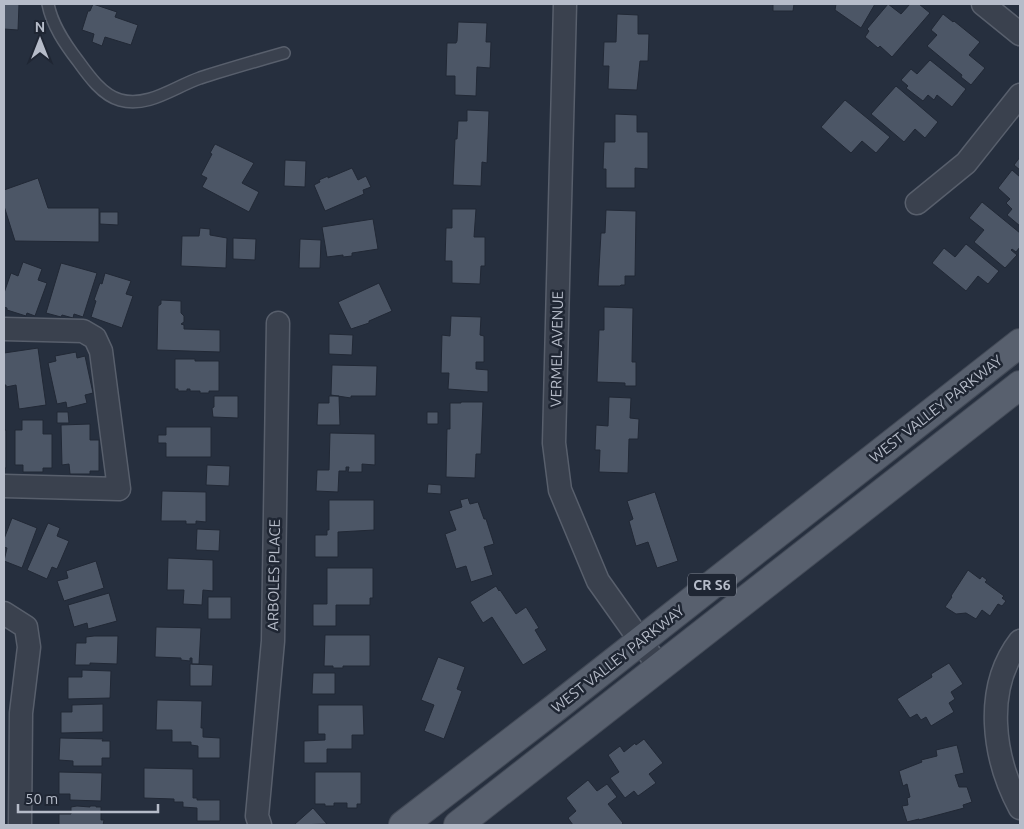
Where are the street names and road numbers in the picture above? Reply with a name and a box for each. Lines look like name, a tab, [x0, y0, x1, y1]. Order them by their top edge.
street label: VERMEL AVENUE	[547, 291, 566, 407]
street label: WEST VALLEY PARKWAY	[866, 351, 1006, 466]
street label: ARBOLES PLACE	[264, 519, 283, 631]
road number: CR S6	[688, 574, 736, 596]
street label: WEST VALLEY PARKWAY	[548, 601, 688, 716]

